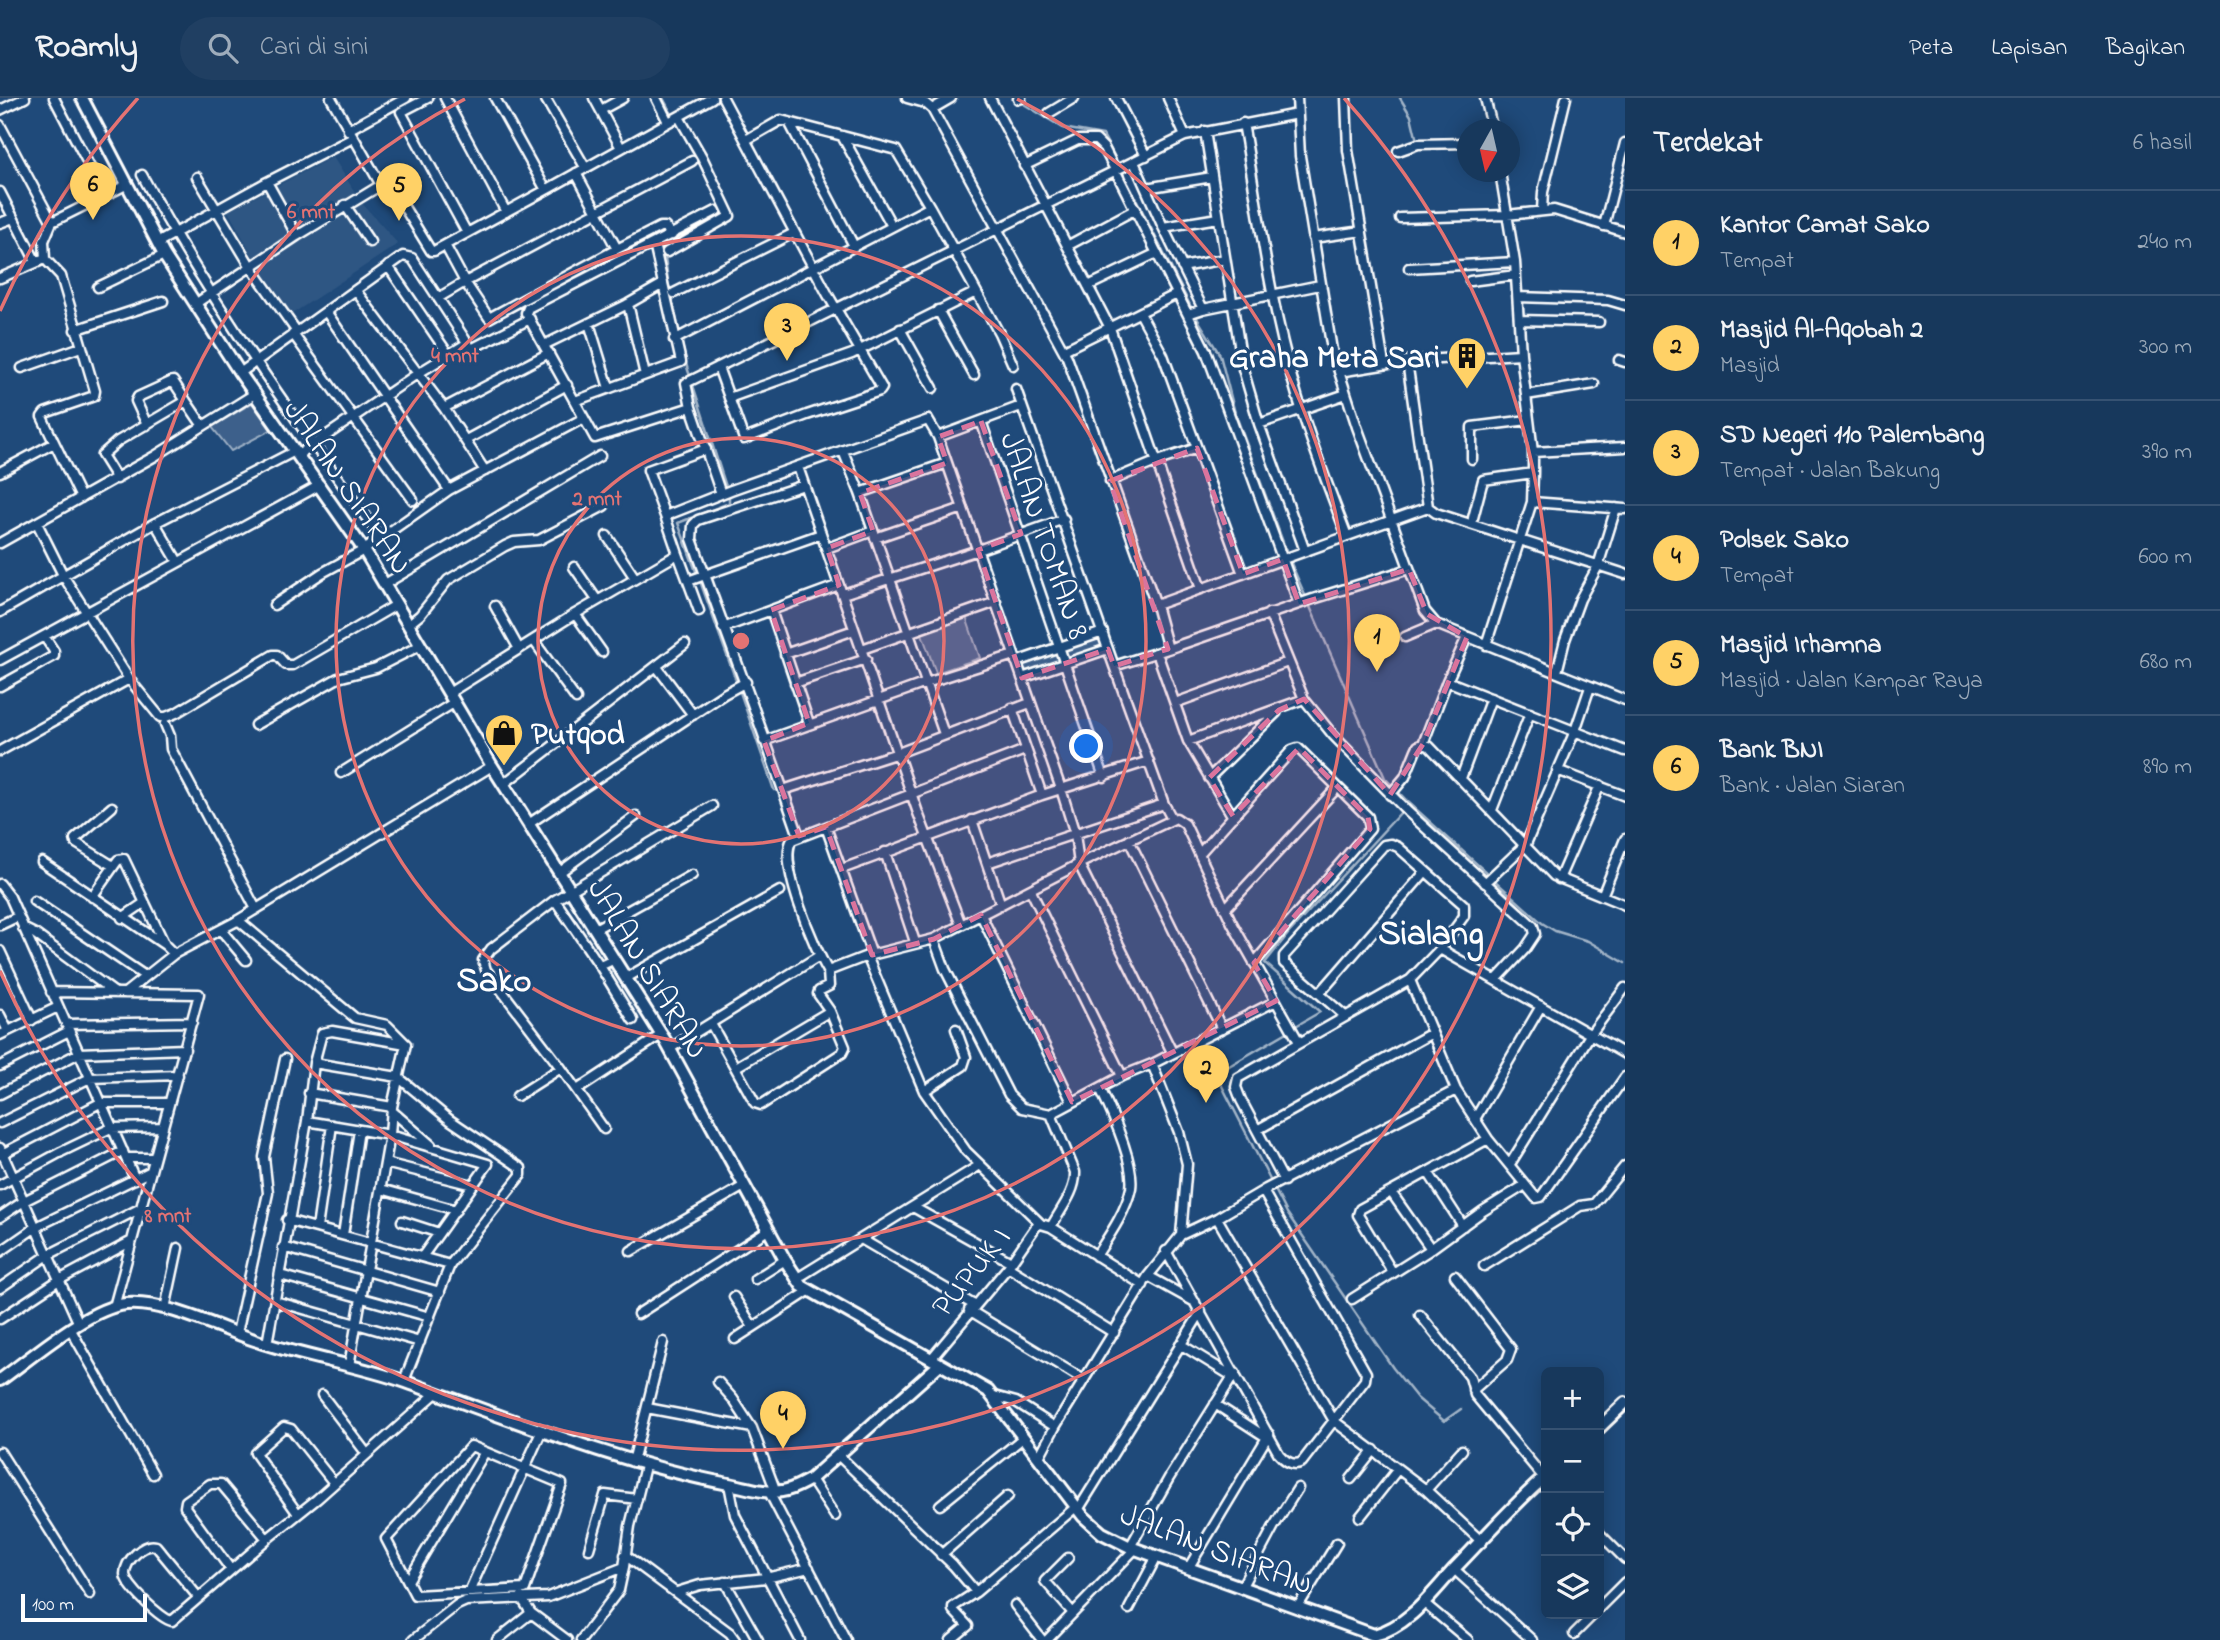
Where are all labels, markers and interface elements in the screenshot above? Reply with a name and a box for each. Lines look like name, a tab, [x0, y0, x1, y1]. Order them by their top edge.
search box	[180, 17, 670, 80]
text: Roamly	[35, 24, 138, 72]
icon: search	[204, 29, 242, 67]
text: Cari di sini	[260, 29, 369, 67]
text: Peta	[1909, 31, 1953, 66]
text: Lapisan	[1991, 31, 2067, 66]
text: Bagikan	[2105, 31, 2185, 66]
north arrow	[1457, 119, 1520, 182]
text: Terdekat	[1653, 122, 1763, 166]
text: 6 hasil	[2133, 127, 2192, 160]
pin: 6	[70, 162, 116, 220]
pin: 5	[376, 163, 422, 221]
text: 6 mnt	[287, 198, 336, 228]
text: Kantor Camat Sako	[1720, 207, 1930, 245]
text: 1	[1672, 226, 1680, 259]
text: 240 m	[2138, 226, 2192, 259]
text: Tempat	[1720, 245, 1794, 278]
pin: 3	[764, 303, 810, 361]
text: Masjid Al-Aqobah 2	[1720, 312, 1923, 350]
text: 2	[1670, 331, 1682, 364]
text: 300 m	[2139, 331, 2192, 364]
building icon: Graha Meta Sari	[1446, 335, 1488, 390]
place label: Graha Meta Sari	[1229, 336, 1440, 383]
text: 4 mnt	[431, 342, 480, 372]
text: Masjid	[1720, 350, 1780, 383]
street label: JALAN SIARAN	[270, 391, 422, 585]
text: SD Negeri 110 Palembang	[1720, 417, 1984, 455]
street label: JALAN TOMAN 8	[985, 426, 1100, 646]
text: 3	[1671, 436, 1681, 469]
text: 390 m	[2142, 436, 2192, 469]
text: Tempat · Jalan Bakung	[1720, 455, 1940, 488]
text: 2 mnt	[571, 485, 623, 515]
text: Polsek Sako	[1720, 522, 1849, 560]
text: 4	[1671, 541, 1681, 574]
text: 600 m	[2138, 541, 2192, 574]
text: Tempat	[1720, 560, 1794, 593]
pin: 1	[1354, 614, 1400, 672]
text: Masjid Irhamna	[1720, 627, 1882, 665]
centre of rings	[729, 629, 753, 653]
text: 5	[1669, 646, 1683, 679]
text: 680 m	[2140, 646, 2192, 679]
text: Masjid · Jalan Kampar Raya	[1720, 665, 1983, 698]
shop icon: Putqod	[483, 712, 525, 767]
place label: Putqod	[531, 713, 625, 760]
your location	[1069, 729, 1103, 763]
text: Bank BNI	[1720, 732, 1823, 770]
text: 6	[1671, 751, 1681, 784]
text: 890 m	[2143, 751, 2192, 784]
text: Bank · Jalan Siaran	[1720, 770, 1905, 803]
street label: JALAN SIARAN	[574, 871, 718, 1069]
district label: Sialang	[1378, 910, 1484, 962]
district label: Sako	[457, 957, 531, 1008]
pin: 2	[1183, 1045, 1229, 1103]
text: 8 mnt	[144, 1202, 192, 1232]
street label: PUPUK I	[922, 1218, 1024, 1329]
map controls	[1541, 1367, 1604, 1619]
button: +	[1541, 1367, 1604, 1430]
pin: 4	[760, 1391, 806, 1449]
button: −	[1541, 1430, 1604, 1493]
street label: JALAN SIARAN	[1112, 1493, 1319, 1610]
button: locate	[1541, 1493, 1604, 1556]
button: layers	[1541, 1556, 1604, 1619]
scale bar	[21, 1591, 147, 1623]
text: 100 m	[32, 1592, 74, 1619]

